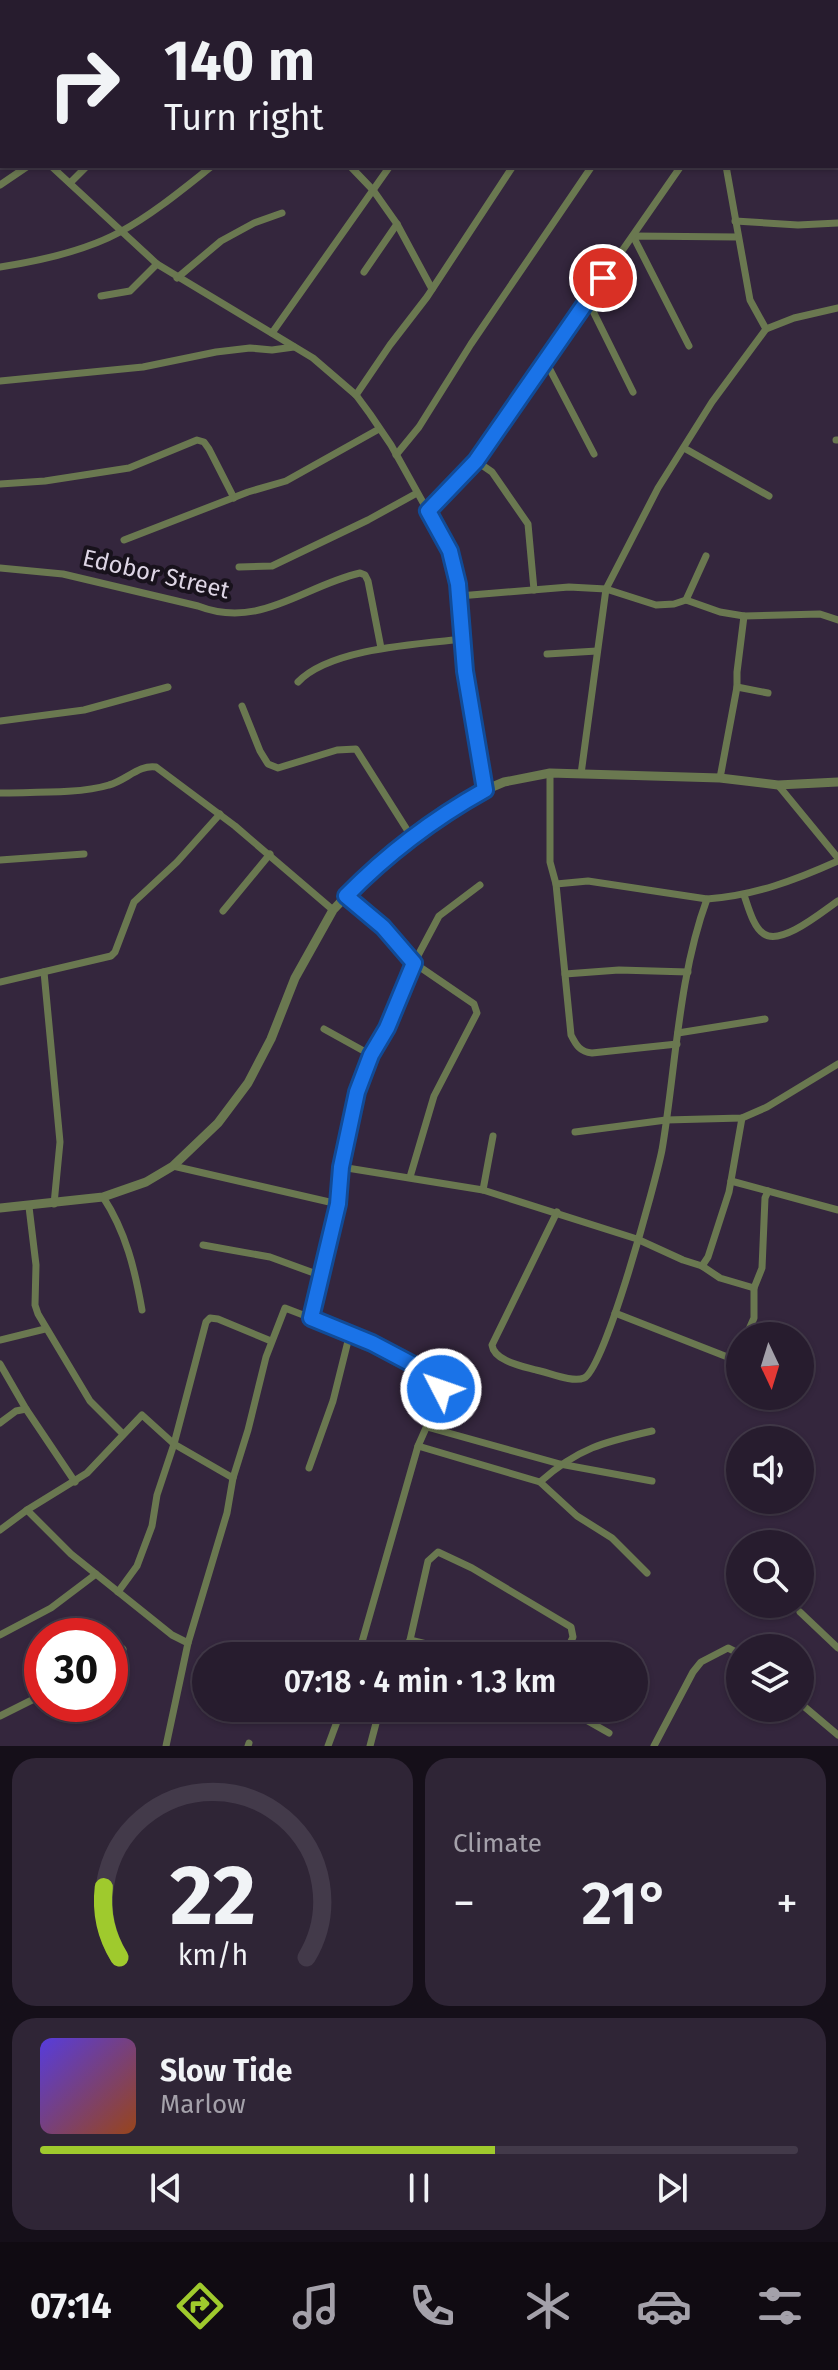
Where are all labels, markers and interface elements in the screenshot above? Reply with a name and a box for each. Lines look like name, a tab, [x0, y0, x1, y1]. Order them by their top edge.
text: 140 m	[164, 28, 315, 95]
icon: right	[32, 32, 136, 136]
text: Turn right	[164, 96, 324, 140]
pin	[569, 244, 637, 312]
icon: arrive	[581, 256, 625, 300]
street label: Edobor Street	[80, 544, 232, 605]
north arrow	[726, 1322, 814, 1410]
map controls	[726, 1322, 814, 1722]
position arrow	[399, 1347, 483, 1431]
button: sound	[726, 1426, 814, 1514]
button: search	[726, 1530, 814, 1618]
speed limit sign: 30	[24, 1618, 128, 1722]
button: layers	[726, 1634, 814, 1722]
text: 07:18 · 4 min · 1.3 km	[284, 1664, 556, 1700]
text: Climate	[453, 1828, 542, 1859]
text: 22	[169, 1846, 256, 1946]
text: 21°	[582, 1868, 670, 1940]
text: −	[453, 1877, 475, 1930]
text: +	[776, 1877, 798, 1930]
text: km/h	[177, 1938, 248, 1973]
text: Slow Tide	[160, 2053, 292, 2089]
text: Marlow	[160, 2089, 246, 2120]
icon: previous	[144, 2166, 188, 2210]
icon: pause	[397, 2166, 441, 2210]
icon: next	[650, 2166, 694, 2210]
icon: directions	[172, 2278, 228, 2334]
icon: music	[288, 2278, 344, 2334]
icon: phone	[404, 2278, 460, 2334]
icon: climate	[520, 2278, 576, 2334]
icon: car	[636, 2278, 692, 2334]
icon: filters	[752, 2278, 808, 2334]
text: 07:14	[30, 2284, 112, 2328]

